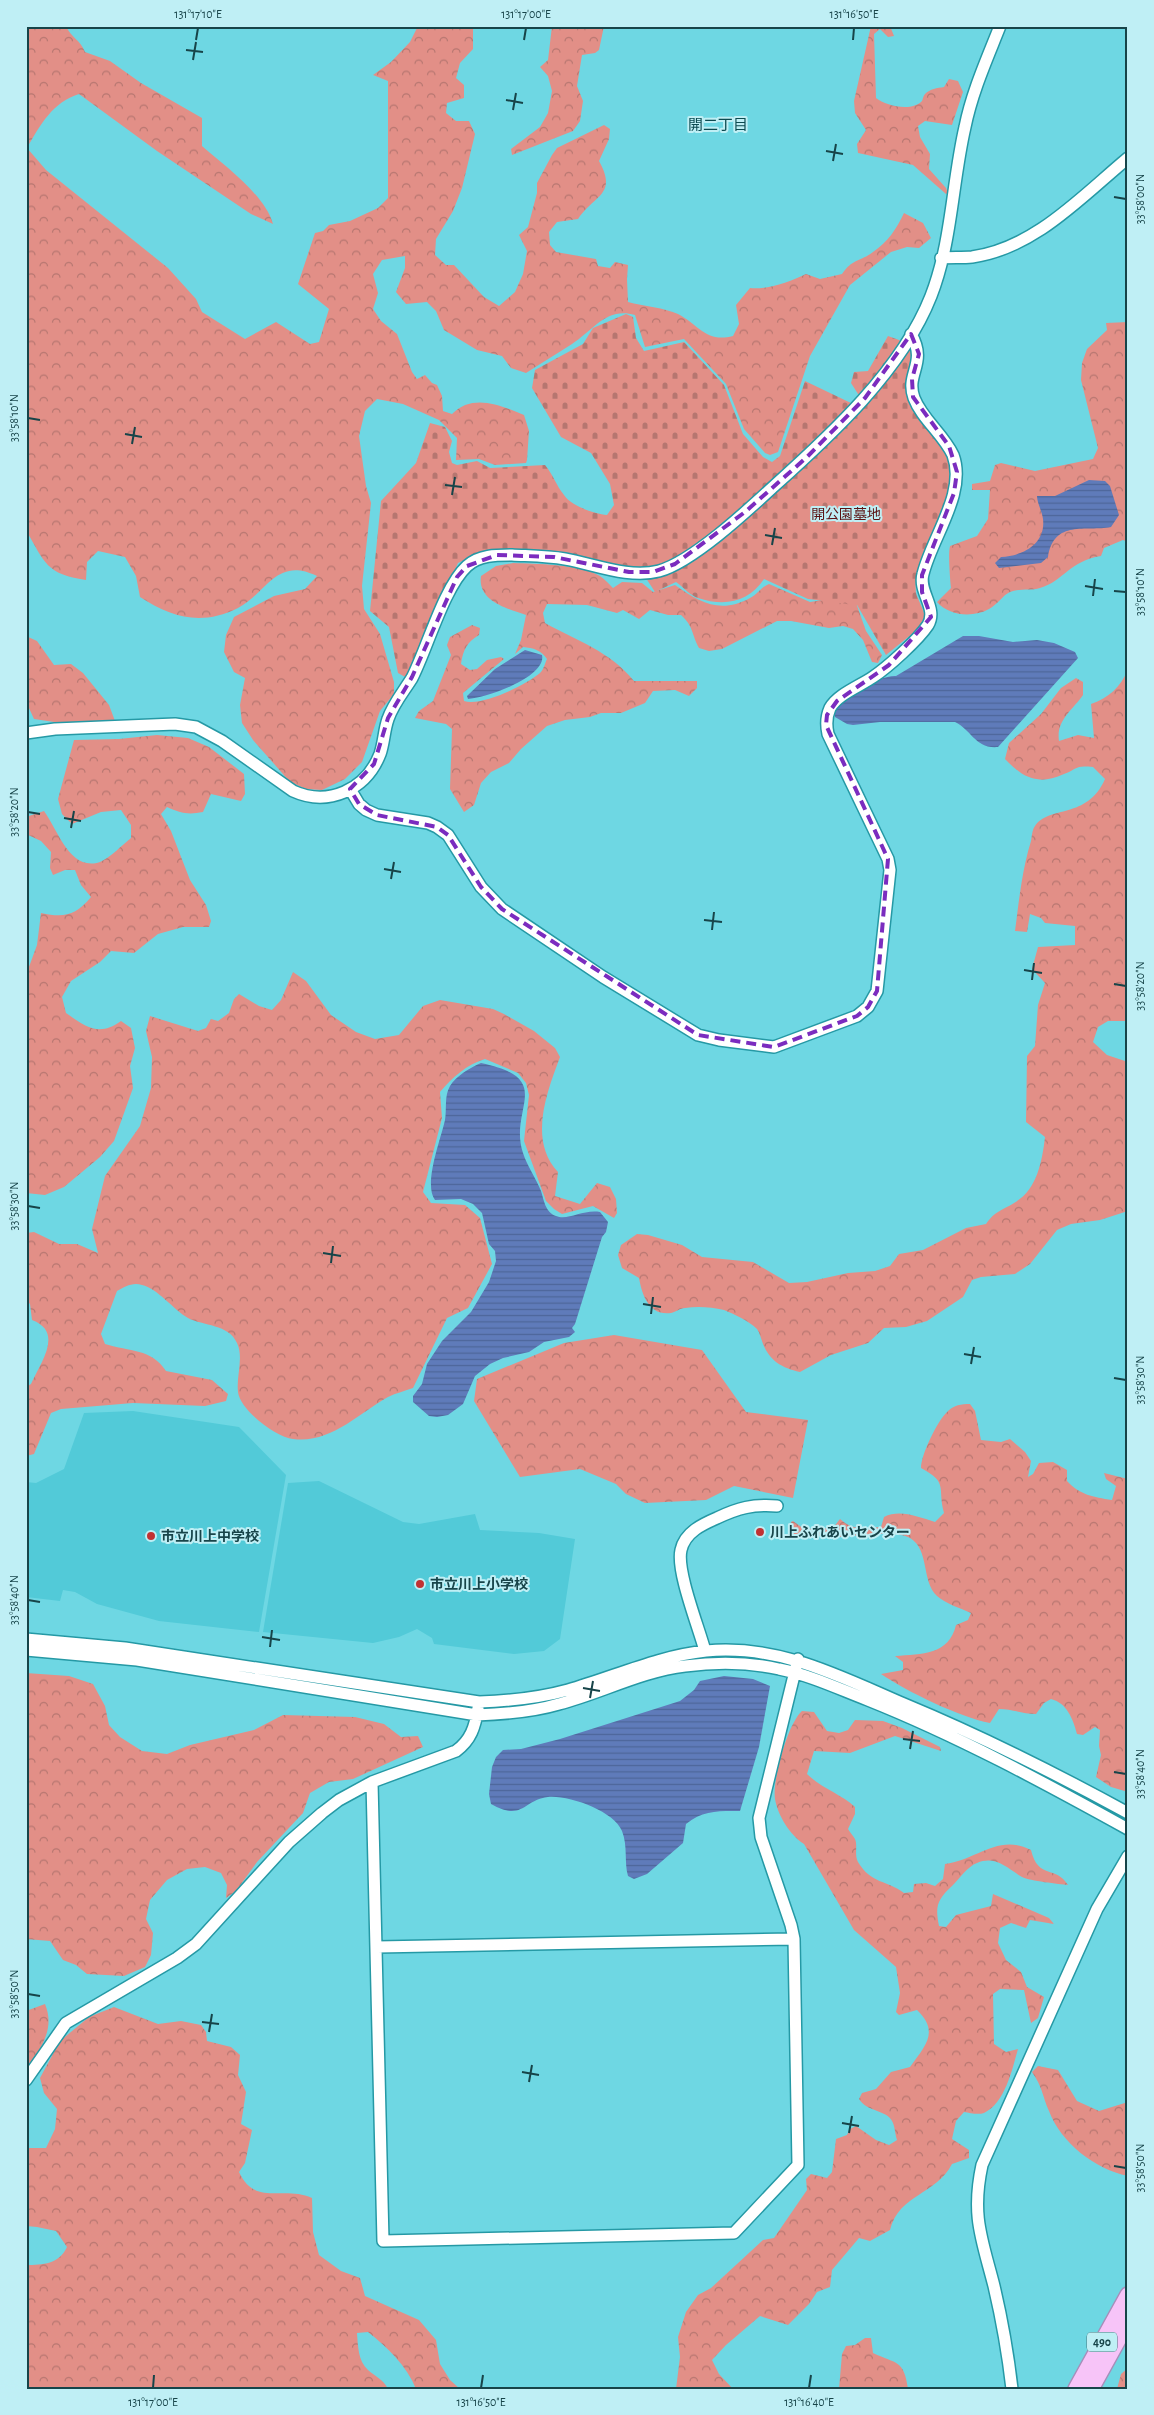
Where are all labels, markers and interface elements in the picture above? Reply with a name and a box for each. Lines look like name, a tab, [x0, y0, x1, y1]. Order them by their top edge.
text: 131°17'10"E	[174, 8, 222, 20]
text: 131°17'00"E	[501, 8, 551, 20]
text: 131°16'50"E	[830, 8, 879, 20]
district label: 開二丁目	[688, 118, 748, 133]
text: 33°58'00"N	[1134, 174, 1146, 224]
text: 33°58'10"N	[8, 394, 20, 442]
park label: 開公園墓地	[811, 507, 881, 522]
text: 33°58'10"N	[1134, 568, 1146, 616]
text: 33°58'20"N	[8, 787, 20, 837]
text: 33°58'20"N	[1134, 961, 1146, 1011]
text: 33°58'30"N	[8, 1182, 20, 1230]
text: 33°58'30"N	[1134, 1356, 1146, 1404]
place label: 川上ふれあいセンター	[770, 1525, 910, 1540]
marker: 川上ふれあいセンター	[754, 1526, 766, 1538]
place label: 市立川上中学校	[161, 1529, 259, 1544]
marker: 市立川上中学校	[145, 1530, 157, 1542]
text: 33°58'40"N	[8, 1575, 20, 1625]
place label: 市立川上小学校	[430, 1577, 528, 1592]
marker: 市立川上小学校	[414, 1578, 426, 1590]
text: 33°58'40"N	[1134, 1749, 1146, 1799]
text: 33°58'50"N	[8, 1969, 20, 2019]
text: 33°58'50"N	[1134, 2143, 1146, 2193]
road number: 490	[1087, 2332, 1117, 2352]
text: 131°17'00"E	[128, 2396, 178, 2408]
text: 131°16'50"E	[457, 2396, 506, 2408]
text: 131°16'40"E	[784, 2396, 834, 2408]

